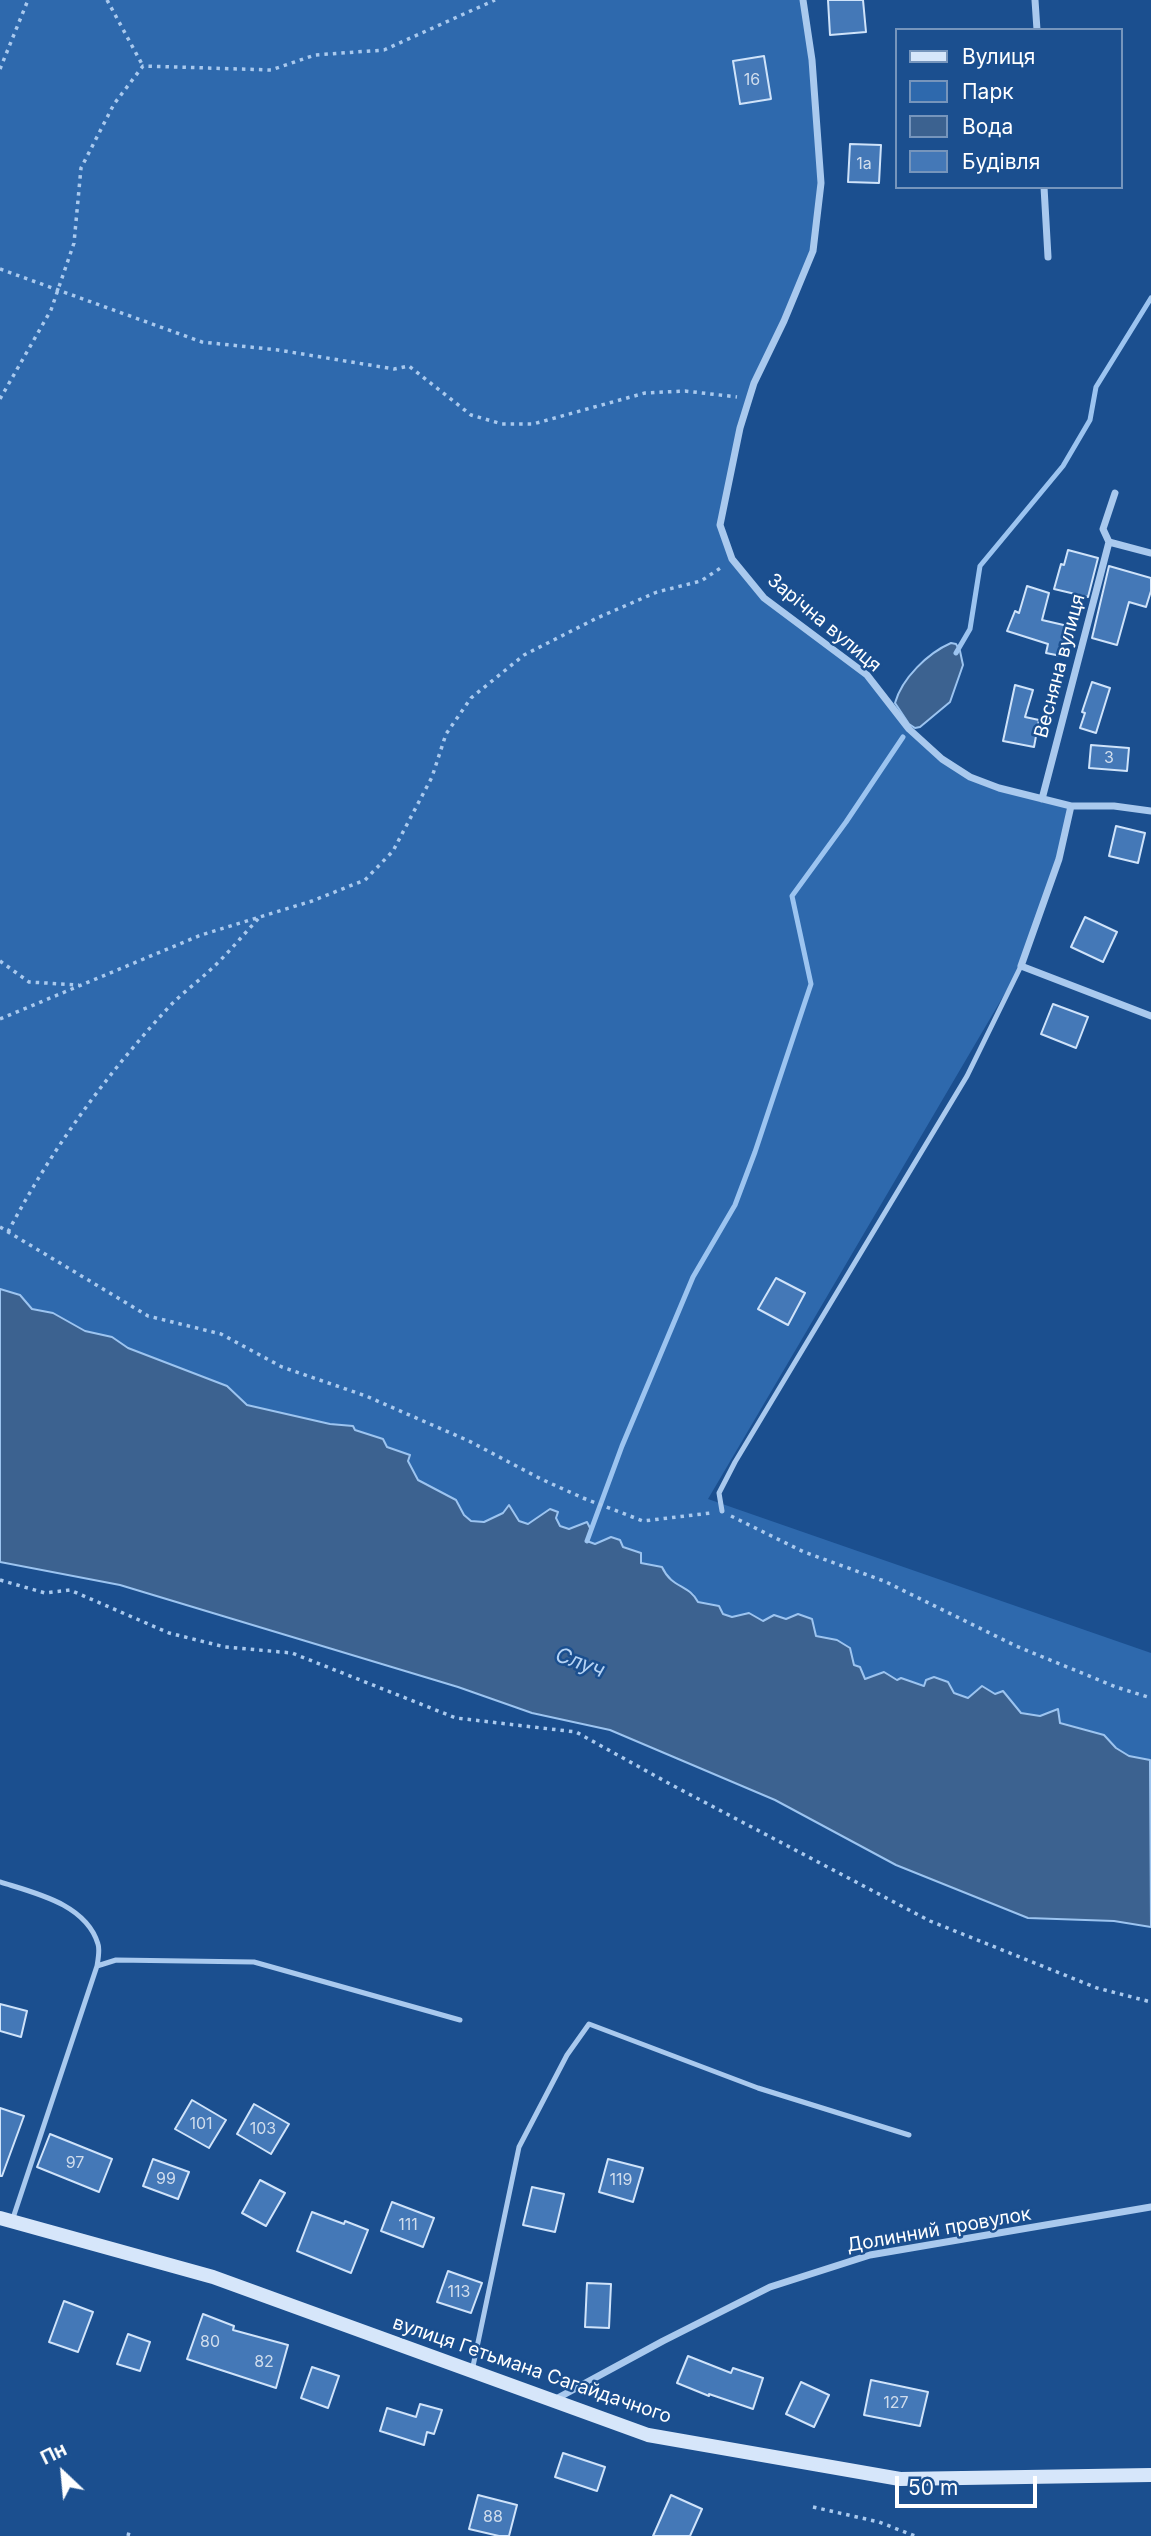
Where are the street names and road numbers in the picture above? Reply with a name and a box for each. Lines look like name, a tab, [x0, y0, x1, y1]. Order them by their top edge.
street label: Зарічна вулиця	[762, 569, 886, 677]
street label: Весняна вулиця	[1030, 592, 1090, 740]
street label: Долинний провулок	[845, 2203, 1033, 2257]
street label: вулиця Гетьмана Сагайдачного	[390, 2312, 674, 2428]

